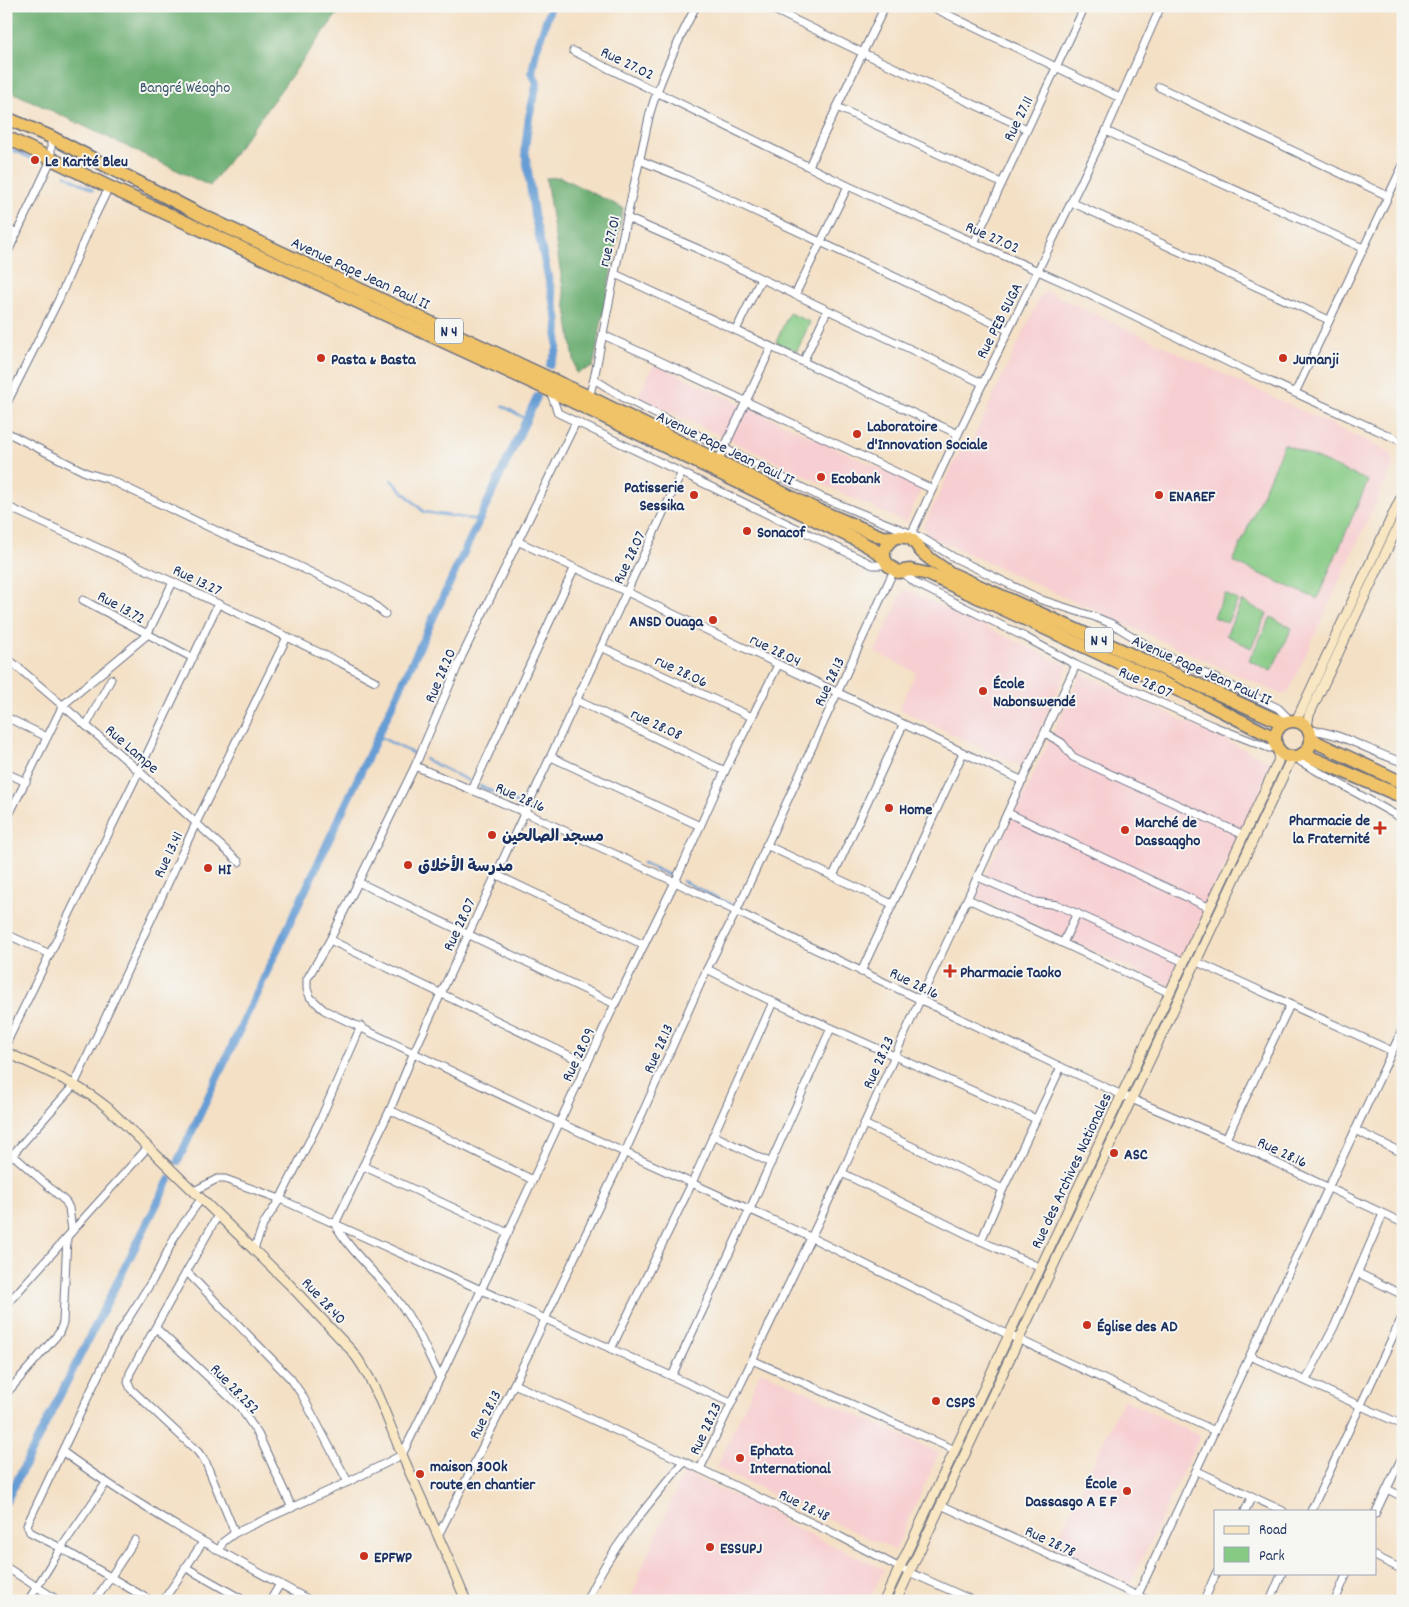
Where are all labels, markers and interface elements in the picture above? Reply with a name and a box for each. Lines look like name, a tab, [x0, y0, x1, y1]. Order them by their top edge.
street label: Rue 27.02	[596, 41, 658, 87]
park label: Bangré Wéogho	[140, 77, 230, 100]
street label: Rue 27.11	[998, 92, 1040, 146]
place label: Le Karité Bleu	[45, 151, 128, 174]
marker: Le Karité Bleu	[29, 154, 41, 166]
street label: rue 27.01	[593, 214, 627, 269]
street label: Rue 27.02	[961, 216, 1023, 260]
street label: Avenue Pape Jean Paul II	[287, 232, 433, 317]
street label: Rue PEB SUGA	[971, 279, 1029, 363]
road number: N 4	[435, 318, 463, 344]
place label: Pasta & Basta	[331, 349, 417, 372]
place label: Jumanji	[1293, 349, 1339, 372]
marker: Pasta & Basta	[315, 352, 327, 364]
marker: Jumanji	[1277, 352, 1289, 364]
street label: Avenue Pape Jean Paul II	[652, 406, 798, 493]
place label: Laboratoire d'Innovation Sociale	[867, 416, 988, 457]
marker: Laboratoire d'Innovation Sociale	[851, 428, 863, 440]
place label: Ecobank	[831, 468, 881, 491]
marker: Ecobank	[815, 471, 827, 483]
place label: Patisserie Sessika	[624, 477, 685, 518]
place label: ENAREF	[1169, 486, 1216, 509]
marker: Patisserie Sessika	[688, 489, 700, 501]
marker: ENAREF	[1153, 489, 1165, 501]
place label: Sonacof	[757, 522, 807, 545]
marker: Sonacof	[741, 525, 753, 537]
street label: Rue 28.07	[608, 528, 653, 588]
street label: Rue 13.27	[169, 560, 225, 603]
street label: Rue 13.72	[93, 586, 149, 631]
place label: ANSD Ouaga	[629, 611, 704, 634]
marker: ANSD Ouaga	[707, 614, 719, 626]
road number: N 4	[1085, 628, 1113, 652]
street label: rue 28.04	[745, 629, 805, 674]
street label: Avenue Pape Jean Paul II	[1127, 630, 1275, 712]
street label: Rue 28.20	[420, 645, 463, 707]
street label: rue 28.06	[651, 650, 711, 695]
street label: Rue 28.13	[809, 654, 852, 711]
street label: Rue 28.07	[1115, 661, 1175, 705]
place label: École Nabonswendé	[993, 673, 1076, 714]
marker: École Nabonswendé	[977, 685, 989, 697]
street label: rue 28.08	[626, 703, 686, 747]
street label: Rue Lampe	[99, 720, 163, 780]
street label: Rue 28.16	[491, 777, 549, 820]
place label: Home	[899, 799, 932, 822]
marker: Home	[883, 802, 895, 814]
place label: Pharmacie de la Fraternité	[1289, 810, 1370, 851]
place label: Marché de Dassaqgho	[1135, 812, 1200, 853]
marker: Pharmacie de la Fraternité	[1374, 822, 1386, 834]
marker: Marché de Dassaqgho	[1119, 824, 1131, 836]
place label: مسجد الصالحين	[502, 826, 604, 849]
street label: Rue 13.41	[149, 828, 190, 882]
marker: مسجد الصالحين	[486, 829, 498, 841]
place label: مدرسة الأخلاق	[418, 854, 513, 879]
place label: HI	[218, 859, 232, 882]
marker: مدرسة الأخلاق	[402, 859, 414, 871]
marker: HI	[202, 862, 214, 874]
street label: Rue 28.07	[438, 895, 483, 955]
street label: Rue 28.16	[885, 962, 943, 1006]
place label: Pharmacie Taoko	[960, 962, 1061, 985]
marker: Pharmacie Taoko	[944, 965, 956, 977]
street label: Rue 28.13	[638, 1021, 680, 1077]
street label: Rue 28.09	[557, 1024, 602, 1086]
street label: Rue 28.23	[857, 1033, 901, 1093]
street label: Rue des Archives Nationales	[1026, 1089, 1119, 1253]
street label: Rue 28.16	[1253, 1132, 1311, 1175]
place label: ASC	[1124, 1144, 1148, 1167]
marker: ASC	[1108, 1147, 1120, 1159]
street label: Rue 28.40	[295, 1273, 351, 1330]
place label: Église des AD	[1097, 1316, 1178, 1339]
marker: Église des AD	[1081, 1319, 1093, 1331]
street label: Rue 28.252	[204, 1359, 264, 1420]
street label: Rue 28.13	[464, 1387, 508, 1444]
place label: CSPS	[946, 1392, 975, 1415]
marker: CSPS	[930, 1395, 942, 1407]
street label: Rue 28.23	[684, 1399, 728, 1459]
place label: Ephata International	[750, 1440, 831, 1481]
marker: Ephata International	[734, 1452, 746, 1464]
place label: maison 300k route en chantier	[430, 1456, 536, 1497]
marker: maison 300k route en chantier	[414, 1468, 426, 1480]
place label: École Dassasgo A E F	[1025, 1473, 1118, 1514]
street label: Rue 28.48	[774, 1484, 833, 1529]
marker: École Dassasgo A E F	[1121, 1485, 1133, 1497]
legend	[1214, 1510, 1376, 1574]
street label: Rue 28.78	[1021, 1520, 1079, 1564]
text: Road	[1259, 1520, 1287, 1542]
place label: ESSUPJ	[720, 1538, 762, 1561]
marker: ESSUPJ	[704, 1541, 716, 1553]
text: Park	[1259, 1546, 1285, 1568]
place label: EPFWP	[374, 1547, 413, 1570]
marker: EPFWP	[358, 1550, 370, 1562]

